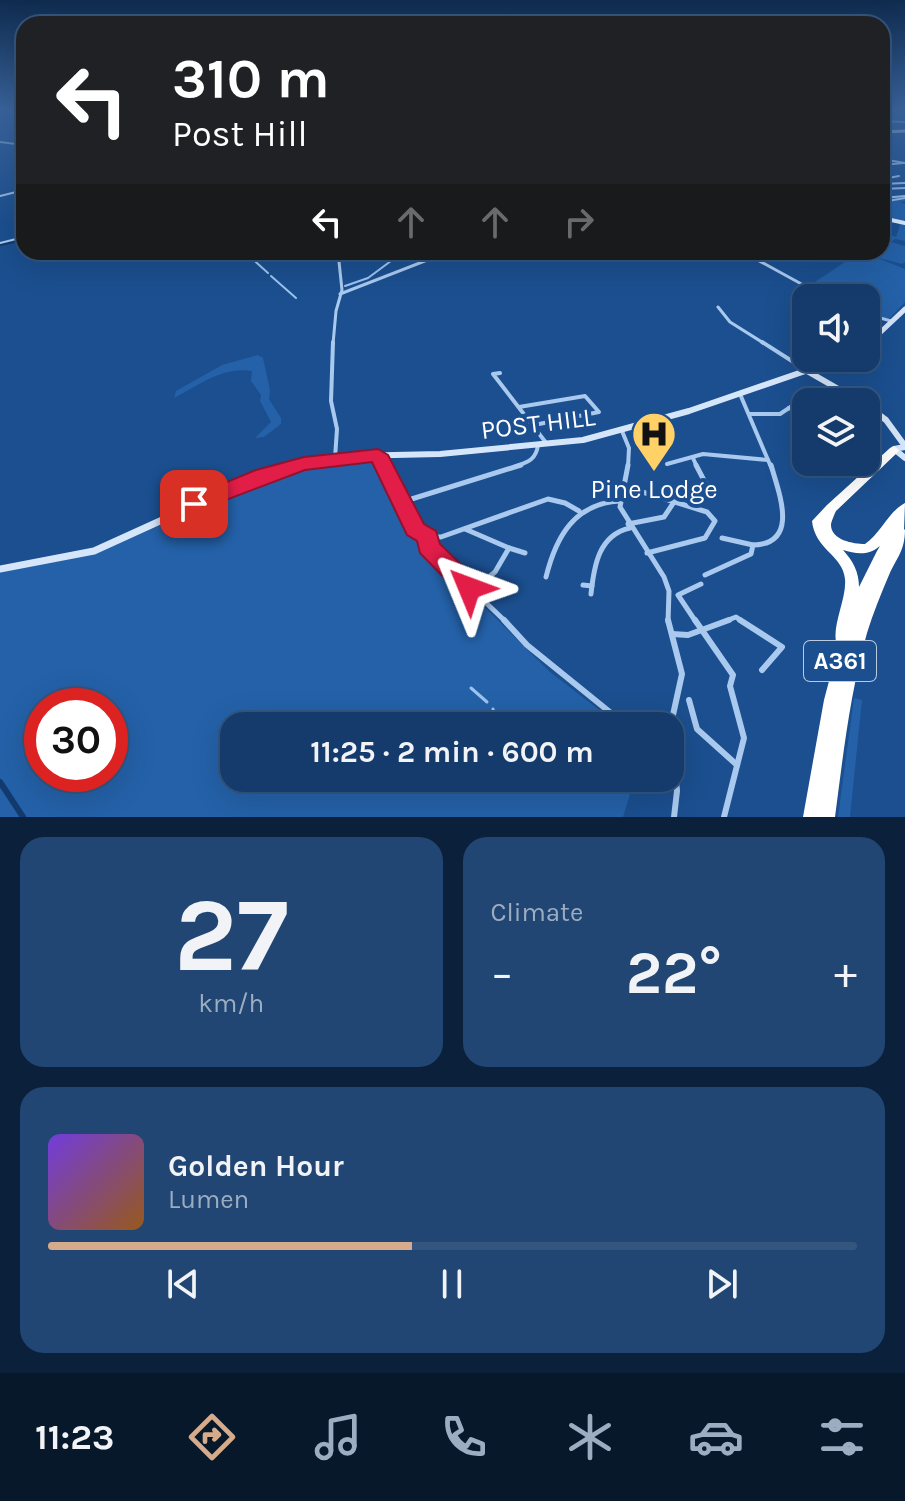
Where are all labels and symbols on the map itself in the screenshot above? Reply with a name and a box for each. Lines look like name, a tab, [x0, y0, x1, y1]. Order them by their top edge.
street label: POST HILL	[479, 401, 597, 446]
hospital icon: Pine Lodge	[630, 410, 678, 473]
pin	[160, 470, 228, 538]
place label: Pine Lodge	[590, 474, 718, 505]
position arrow	[427, 546, 511, 630]
road number: A361	[804, 641, 876, 681]
speed limit sign: 30	[24, 688, 128, 792]

